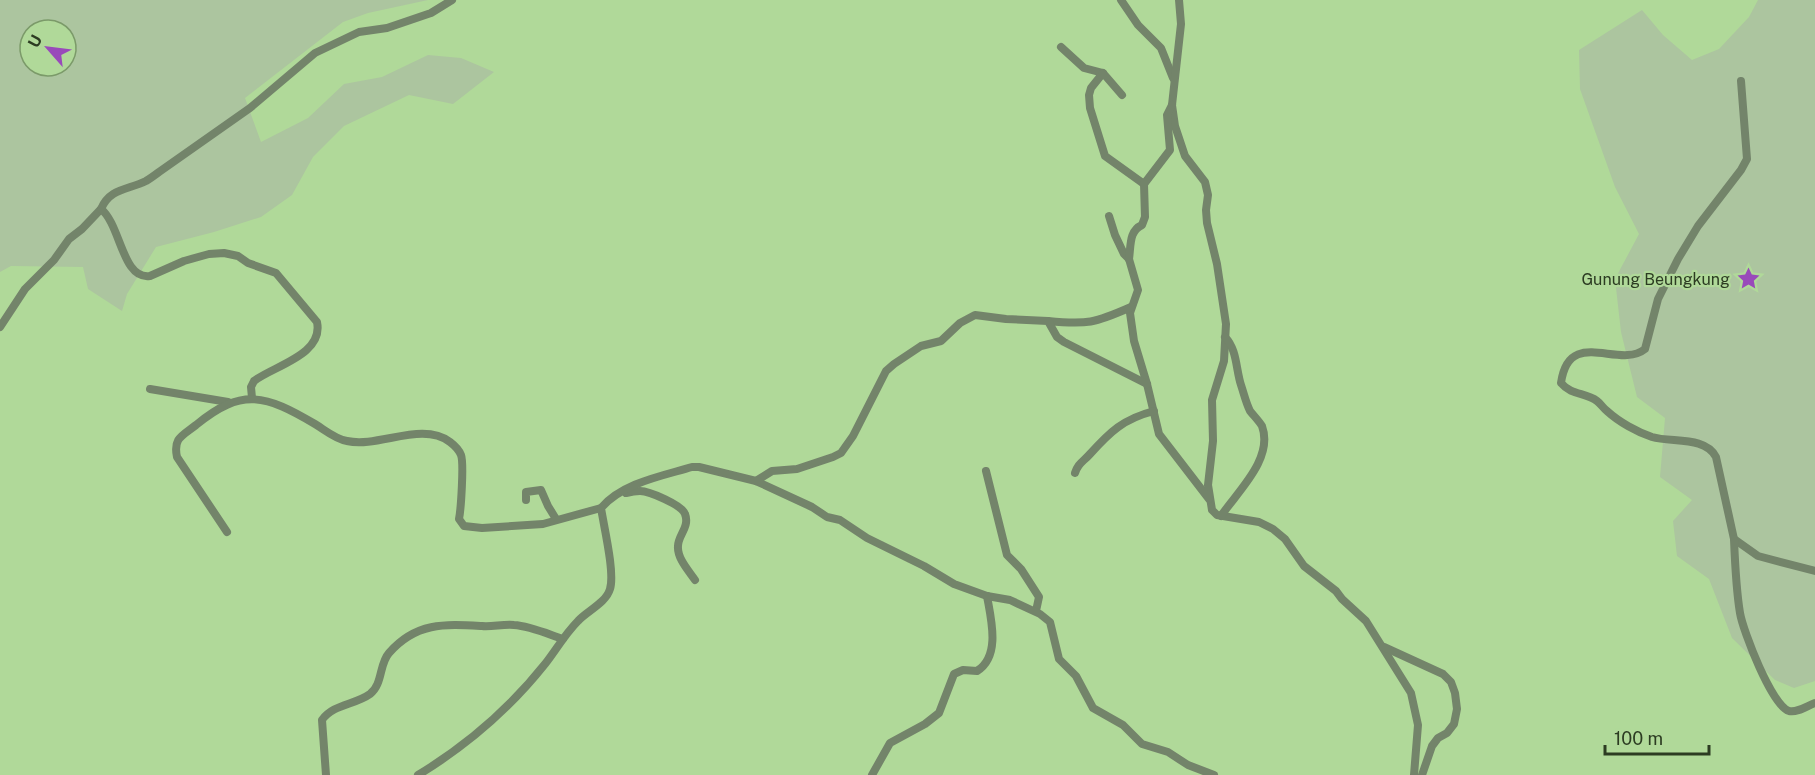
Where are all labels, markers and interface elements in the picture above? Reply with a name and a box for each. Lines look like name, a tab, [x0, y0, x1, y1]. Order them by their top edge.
north arrow	[18, 18, 78, 78]
text: U	[24, 32, 46, 51]
place icon: Gunung Beungkung	[1735, 266, 1761, 292]
place label: Gunung Beungkung	[1581, 270, 1730, 289]
scale bar	[1605, 718, 1708, 756]
text: 100 m	[1614, 728, 1663, 749]

